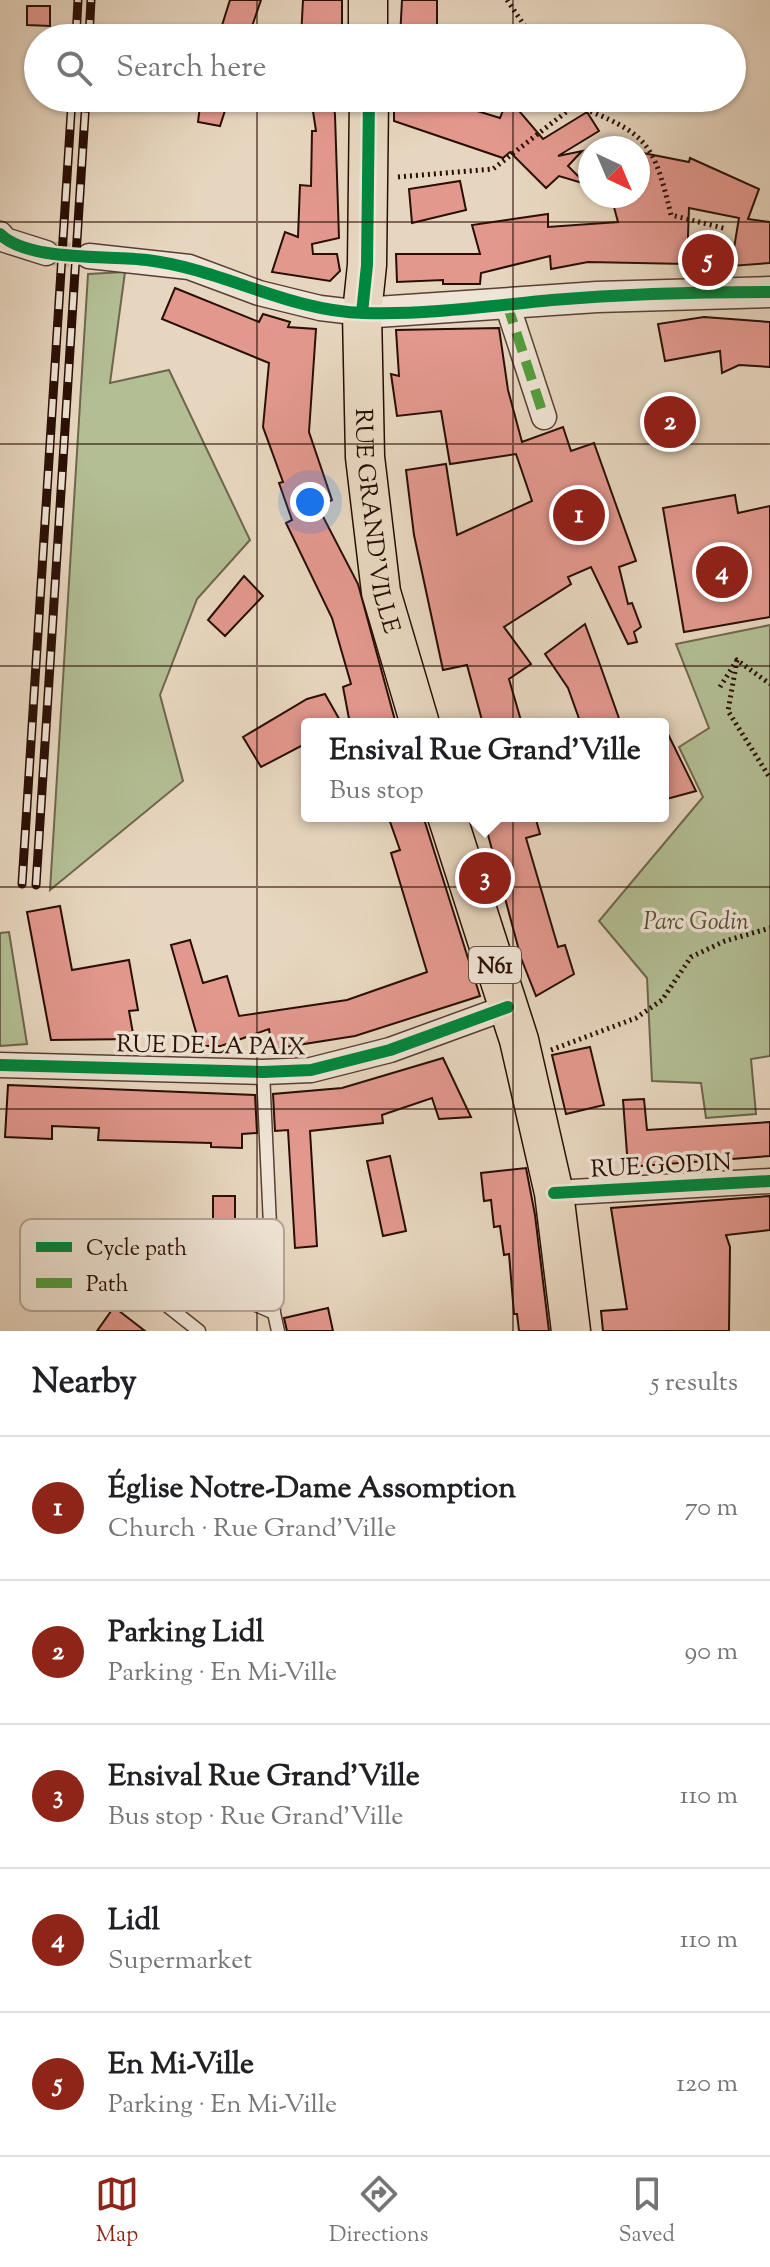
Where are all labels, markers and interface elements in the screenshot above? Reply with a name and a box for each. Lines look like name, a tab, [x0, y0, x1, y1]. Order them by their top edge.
search box	[24, 24, 746, 112]
icon: search	[52, 46, 96, 90]
text: Search here	[116, 47, 266, 90]
north arrow	[578, 136, 650, 208]
pin: 5	[682, 230, 734, 290]
pin: 2	[644, 392, 696, 452]
street label: RUE GRAND'VILLE	[345, 408, 407, 638]
your location	[290, 482, 330, 522]
pin: 1	[553, 485, 605, 545]
pin: 4	[696, 542, 748, 602]
popup	[301, 718, 669, 822]
text: Ensival Rue Grand'Ville	[329, 730, 641, 773]
text: Bus stop	[329, 773, 424, 810]
pin: 3	[459, 848, 511, 908]
park label: Parc Godin	[643, 906, 749, 940]
road number: N61	[469, 947, 521, 983]
street label: RUE DE LA PAIX	[116, 1028, 306, 1066]
street label: RUE GODIN	[590, 1146, 732, 1188]
legend	[20, 1219, 284, 1311]
text: Cycle path	[86, 1234, 187, 1266]
text: Path	[86, 1270, 129, 1302]
text: Nearby	[32, 1359, 137, 1408]
text: 5 results	[650, 1365, 738, 1402]
text: Église Notre-Dame Assomption	[108, 1468, 516, 1511]
text: 1	[54, 1490, 62, 1527]
text: 70 m	[685, 1490, 738, 1527]
text: Church · Rue Grand'Ville	[108, 1511, 396, 1548]
text: Parking Lidl	[108, 1612, 264, 1655]
text: 2	[52, 1634, 64, 1671]
text: 90 m	[685, 1634, 738, 1671]
text: Parking · En Mi-Ville	[108, 1655, 337, 1692]
text: Ensival Rue Grand'Ville	[108, 1756, 420, 1799]
text: 3	[53, 1778, 63, 1815]
text: 110 m	[680, 1778, 738, 1815]
text: Bus stop · Rue Grand'Ville	[108, 1799, 403, 1836]
text: Lidl	[108, 1900, 160, 1943]
text: 4	[51, 1922, 65, 1959]
text: 110 m	[680, 1922, 738, 1959]
text: Supermarket	[108, 1943, 252, 1980]
text: En Mi-Ville	[108, 2044, 254, 2087]
text: 5	[54, 2066, 62, 2103]
text: 120 m	[676, 2066, 738, 2103]
text: Parking · En Mi-Ville	[108, 2087, 337, 2124]
tab: Map	[95, 2172, 139, 2252]
tab: Directions	[329, 2172, 428, 2252]
tab: Saved	[618, 2172, 675, 2252]

